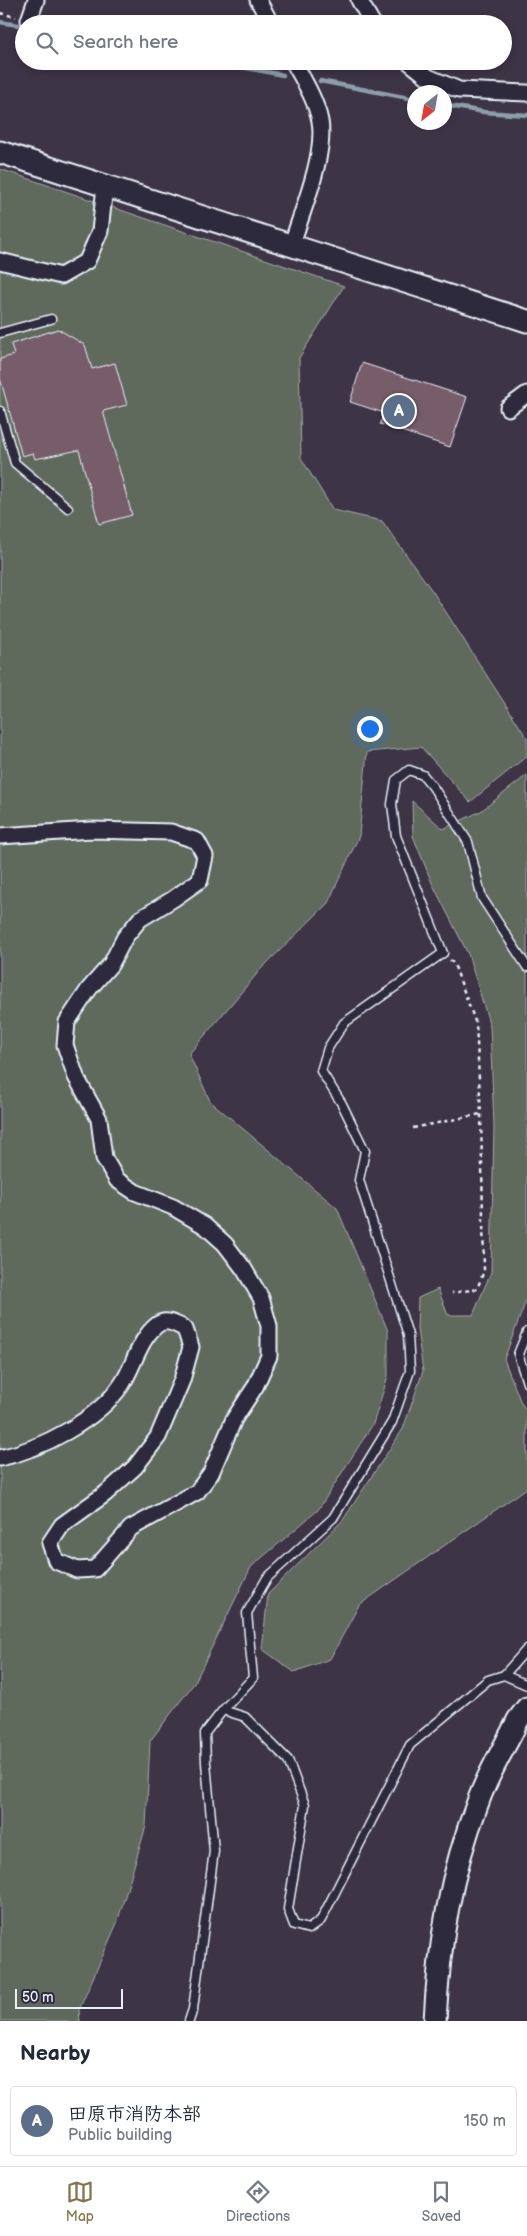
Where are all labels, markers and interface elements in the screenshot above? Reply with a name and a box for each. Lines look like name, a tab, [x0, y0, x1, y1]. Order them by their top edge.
search box	[15, 15, 512, 70]
icon: search	[33, 29, 61, 57]
text: Search here	[73, 31, 178, 54]
north arrow	[407, 85, 452, 130]
pin: A	[383, 392, 415, 430]
your location	[357, 716, 383, 742]
scale bar	[15, 1986, 122, 2009]
text: 50 m	[22, 1989, 54, 2006]
text: Nearby	[20, 2041, 90, 2066]
text: 田原市消防本部	[68, 2103, 201, 2126]
text: A	[32, 2112, 42, 2131]
text: 150 m	[464, 2112, 506, 2131]
text: Public building	[68, 2126, 172, 2145]
tab: Map	[66, 2178, 94, 2225]
tab: Directions	[226, 2178, 290, 2225]
tab: Saved	[422, 2178, 461, 2225]

